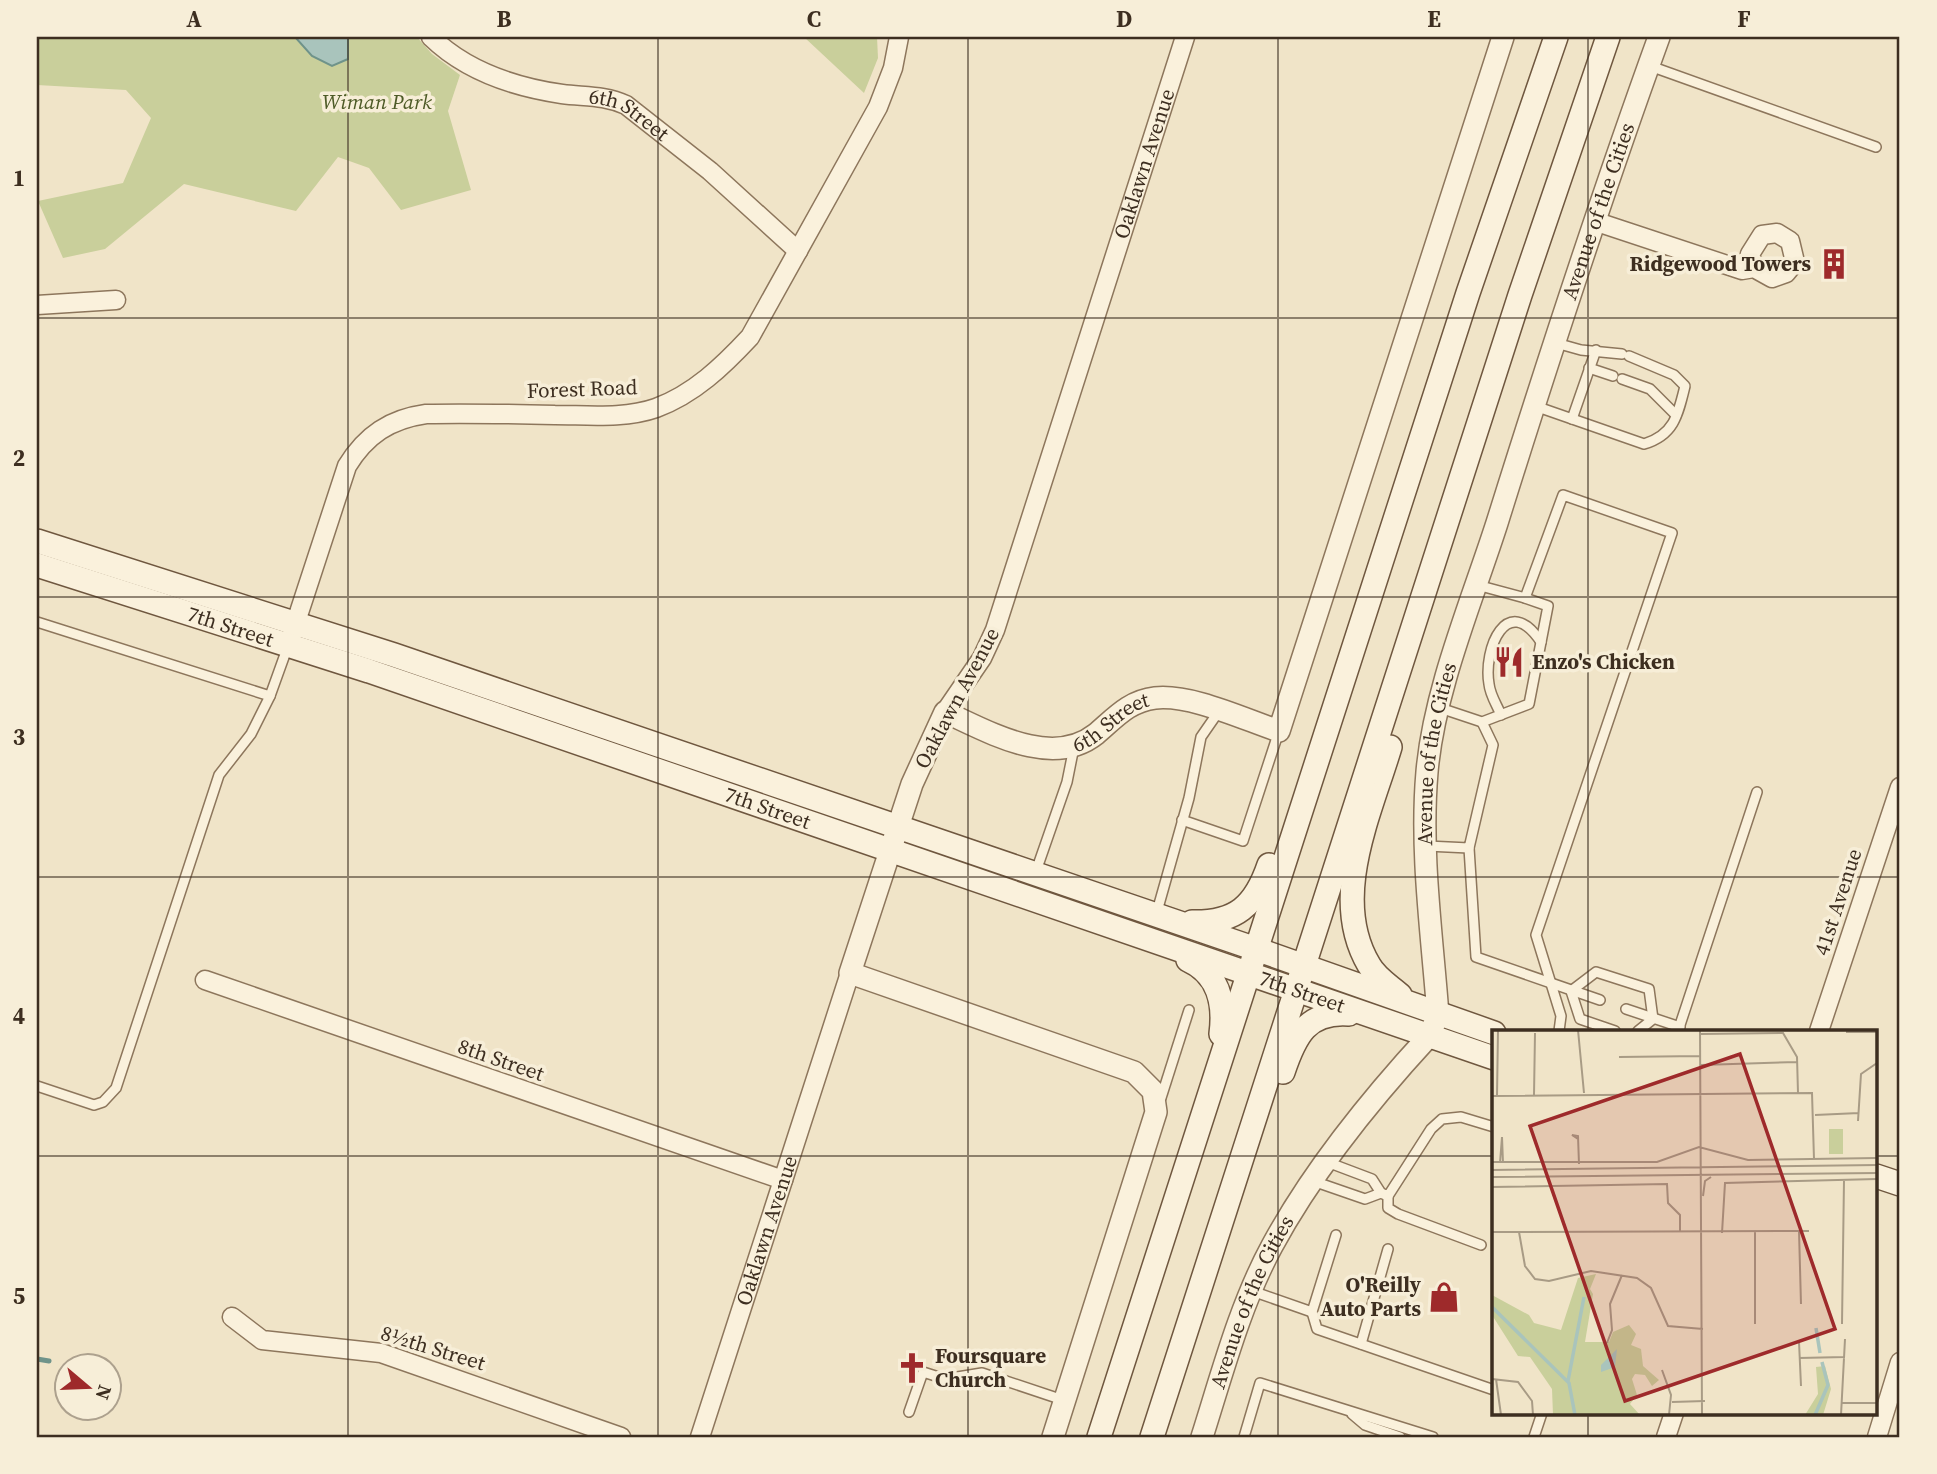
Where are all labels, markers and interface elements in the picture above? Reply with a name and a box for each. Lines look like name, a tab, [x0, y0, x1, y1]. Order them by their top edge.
text: A	[186, 3, 202, 35]
text: B	[497, 3, 512, 35]
text: C	[807, 3, 821, 35]
text: D	[1116, 3, 1132, 35]
text: E	[1427, 3, 1441, 35]
text: F	[1737, 3, 1751, 35]
street label: 6th Street	[588, 81, 676, 148]
street label: Oaklawn Avenue	[1106, 85, 1182, 242]
park label: Wiman Park	[322, 87, 432, 116]
street label: Avenue of the Cities	[1554, 119, 1641, 304]
text: 1	[13, 162, 25, 194]
building icon: Ridgewood Towers	[1817, 247, 1851, 281]
place label: Ridgewood Towers	[1629, 249, 1811, 278]
street label: Forest Road	[526, 372, 638, 405]
text: 2	[13, 442, 25, 474]
street label: 7th Street	[184, 599, 278, 654]
street label: Oaklawn Avenue	[907, 622, 1006, 773]
restaurant icon: Enzo's Chicken	[1492, 645, 1526, 679]
place label: Enzo's Chicken	[1532, 647, 1675, 676]
street label: Avenue of the Cities	[1410, 659, 1463, 846]
street label: 6th Street	[1068, 685, 1152, 759]
text: 3	[13, 721, 25, 753]
street label: 7th Street	[721, 779, 815, 836]
street label: 41st Avenue	[1807, 845, 1868, 959]
street label: 7th Street	[1255, 963, 1349, 1020]
text: 4	[13, 1000, 25, 1032]
inset map	[1492, 1030, 1878, 1414]
street label: 8th Street	[454, 1031, 548, 1088]
street label: Oaklawn Avenue	[728, 1152, 804, 1309]
street label: Avenue of the Cities	[1203, 1210, 1300, 1392]
place label: O'Reilly Auto Parts	[1320, 1270, 1422, 1323]
text: 5	[13, 1280, 25, 1312]
shop icon: O'Reilly Auto Parts	[1427, 1280, 1461, 1314]
street label: 8½th Street	[377, 1318, 489, 1377]
place label: Foursquare Church	[935, 1341, 1046, 1394]
church icon: Foursquare Church	[895, 1351, 929, 1385]
north arrow	[52, 1352, 122, 1422]
text: N	[89, 1382, 119, 1403]

